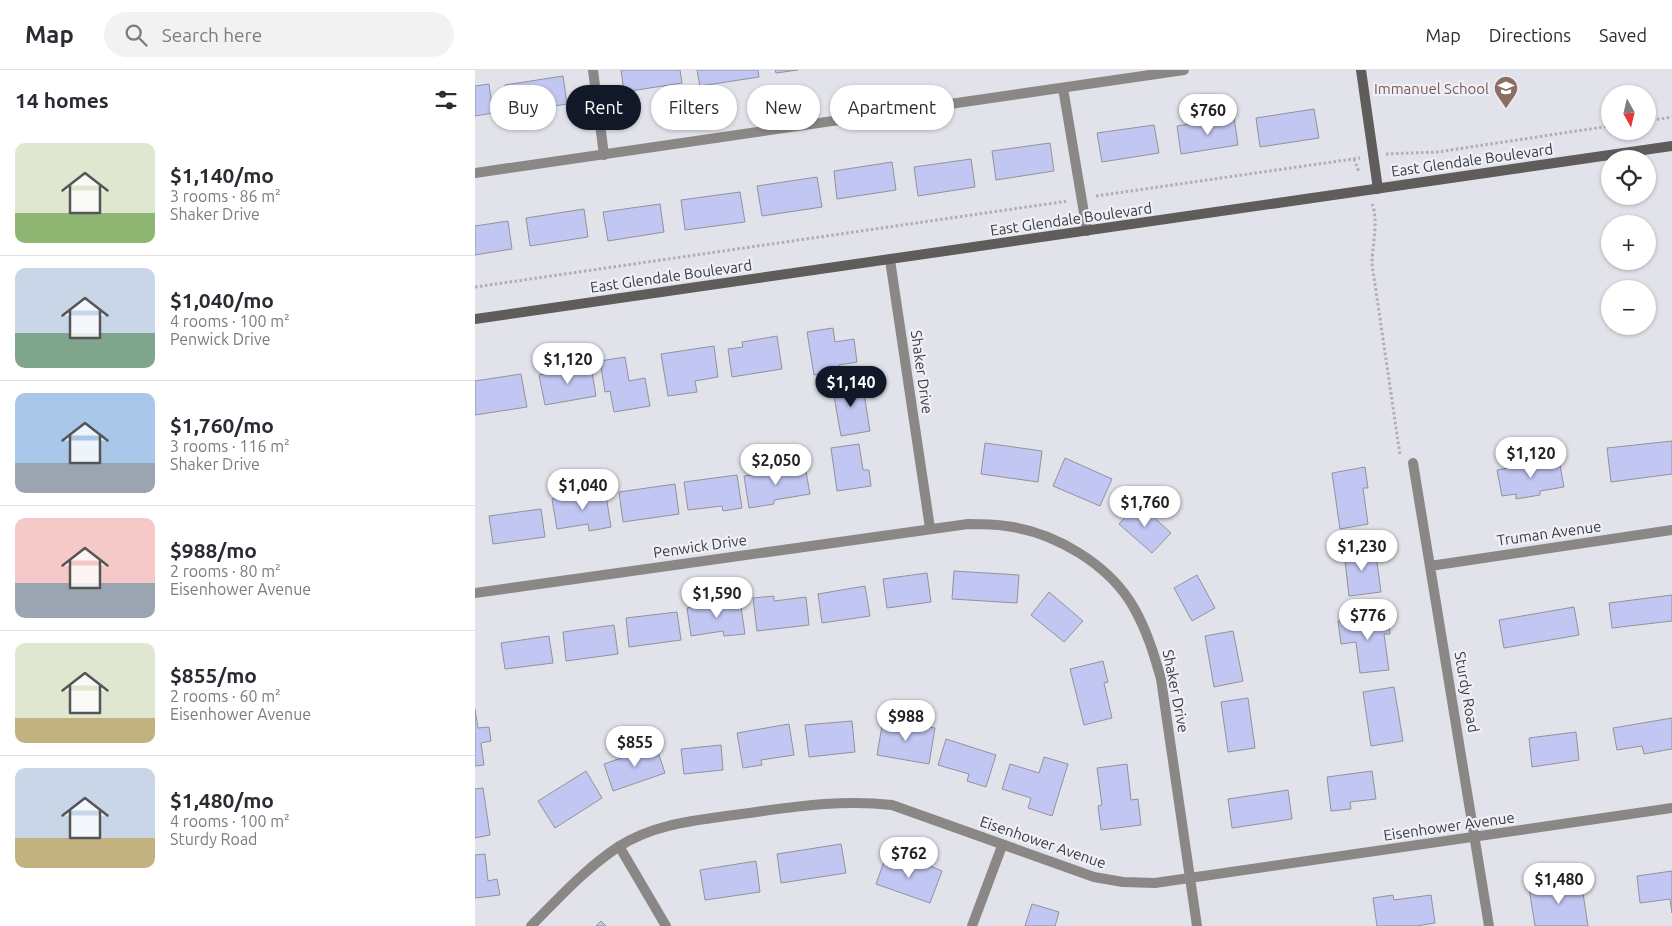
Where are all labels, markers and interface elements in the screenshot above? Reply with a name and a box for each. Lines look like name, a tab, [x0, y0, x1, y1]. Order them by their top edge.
search box	[104, 12, 454, 57]
text: Map	[25, 21, 74, 48]
icon: search	[122, 21, 150, 49]
text: Search here	[162, 24, 262, 46]
text: Map	[1425, 25, 1461, 45]
text: Directions	[1489, 25, 1571, 45]
text: Saved	[1599, 25, 1647, 45]
school or university icon: Immanuel School	[1493, 75, 1519, 109]
place label: Immanuel School	[1374, 80, 1489, 97]
chip: Buy	[490, 85, 556, 130]
chip: Rent	[566, 85, 641, 130]
chip: Filters	[651, 85, 737, 130]
chip: New	[747, 85, 820, 130]
chip: Apartment	[830, 85, 954, 130]
north arrow	[1601, 85, 1656, 140]
map controls	[1601, 85, 1656, 335]
icon: filters	[432, 86, 460, 114]
text: 14 homes	[15, 88, 109, 112]
pin: $760	[1178, 93, 1238, 136]
text: $760	[1190, 101, 1226, 119]
street label: East Glendale Boulevard	[1390, 140, 1554, 180]
button: locate	[1601, 150, 1656, 205]
icon: home	[55, 163, 115, 223]
text: $1,140/mo	[170, 163, 274, 187]
text: 3 rooms · 86 m²	[170, 187, 281, 205]
street label: East Glendale Boulevard	[989, 199, 1153, 239]
text: Shaker Drive	[170, 205, 260, 223]
button: +	[1601, 215, 1656, 270]
street label: East Glendale Boulevard	[589, 256, 753, 296]
button: −	[1601, 280, 1656, 335]
icon: home	[55, 288, 115, 348]
text: $1,040/mo	[170, 288, 274, 312]
text: 4 rooms · 100 m²	[170, 312, 290, 330]
street label: Shaker Drive	[908, 329, 936, 415]
text: Penwick Drive	[170, 330, 271, 348]
pin: $1,120	[527, 342, 609, 385]
text: $1,120	[543, 350, 593, 368]
pin: $1,140	[810, 366, 892, 408]
text: $1,140	[826, 373, 876, 391]
icon: home	[55, 413, 115, 473]
text: $1,760/mo	[170, 413, 274, 437]
pin: $1,120	[1490, 436, 1572, 479]
text: 3 rooms · 116 m²	[170, 437, 290, 455]
pin: $2,050	[735, 444, 817, 486]
text: $1,120	[1506, 444, 1556, 462]
text: $2,050	[751, 451, 801, 469]
text: Shaker Drive	[170, 455, 260, 473]
pin: $1,040	[542, 468, 624, 511]
text: $1,040	[558, 476, 608, 494]
pin: $1,760	[1104, 486, 1186, 528]
text: $1,760	[1120, 493, 1170, 511]
street label: Truman Avenue	[1496, 517, 1602, 549]
pin: $1,230	[1321, 530, 1403, 572]
street label: Penwick Drive	[652, 531, 748, 561]
text: $1,230	[1337, 537, 1387, 555]
icon: home	[55, 538, 115, 598]
text: $988/mo	[170, 538, 257, 562]
text: 2 rooms · 80 m²	[170, 562, 281, 580]
pin: $1,590	[676, 576, 758, 619]
text: Eisenhower Avenue	[170, 580, 311, 598]
text: $1,590	[692, 584, 742, 602]
pin: $776	[1338, 598, 1398, 641]
text: $776	[1350, 606, 1386, 624]
street label: Shaker Drive	[1160, 648, 1192, 734]
street label: Sturdy Road	[1452, 650, 1482, 734]
icon: home	[55, 663, 115, 723]
text: $855/mo	[170, 663, 257, 687]
text: 2 rooms · 60 m²	[170, 687, 281, 705]
pin: $988	[876, 700, 936, 742]
text: Eisenhower Avenue	[170, 705, 311, 723]
text: $988	[888, 707, 924, 725]
pin: $855	[605, 726, 665, 768]
text: $855	[617, 733, 653, 751]
icon: home	[55, 788, 115, 848]
text: $1,480/mo	[170, 788, 274, 812]
street label: Eisenhower Avenue	[1382, 808, 1516, 844]
text: 4 rooms · 100 m²	[170, 812, 290, 830]
street label: Eisenhower Avenue	[978, 812, 1108, 872]
text: Sturdy Road	[170, 830, 257, 848]
pin: $762	[879, 836, 939, 879]
text: $762	[891, 844, 927, 862]
pin: $1,480	[1518, 862, 1600, 905]
text: $1,480	[1534, 870, 1584, 888]

